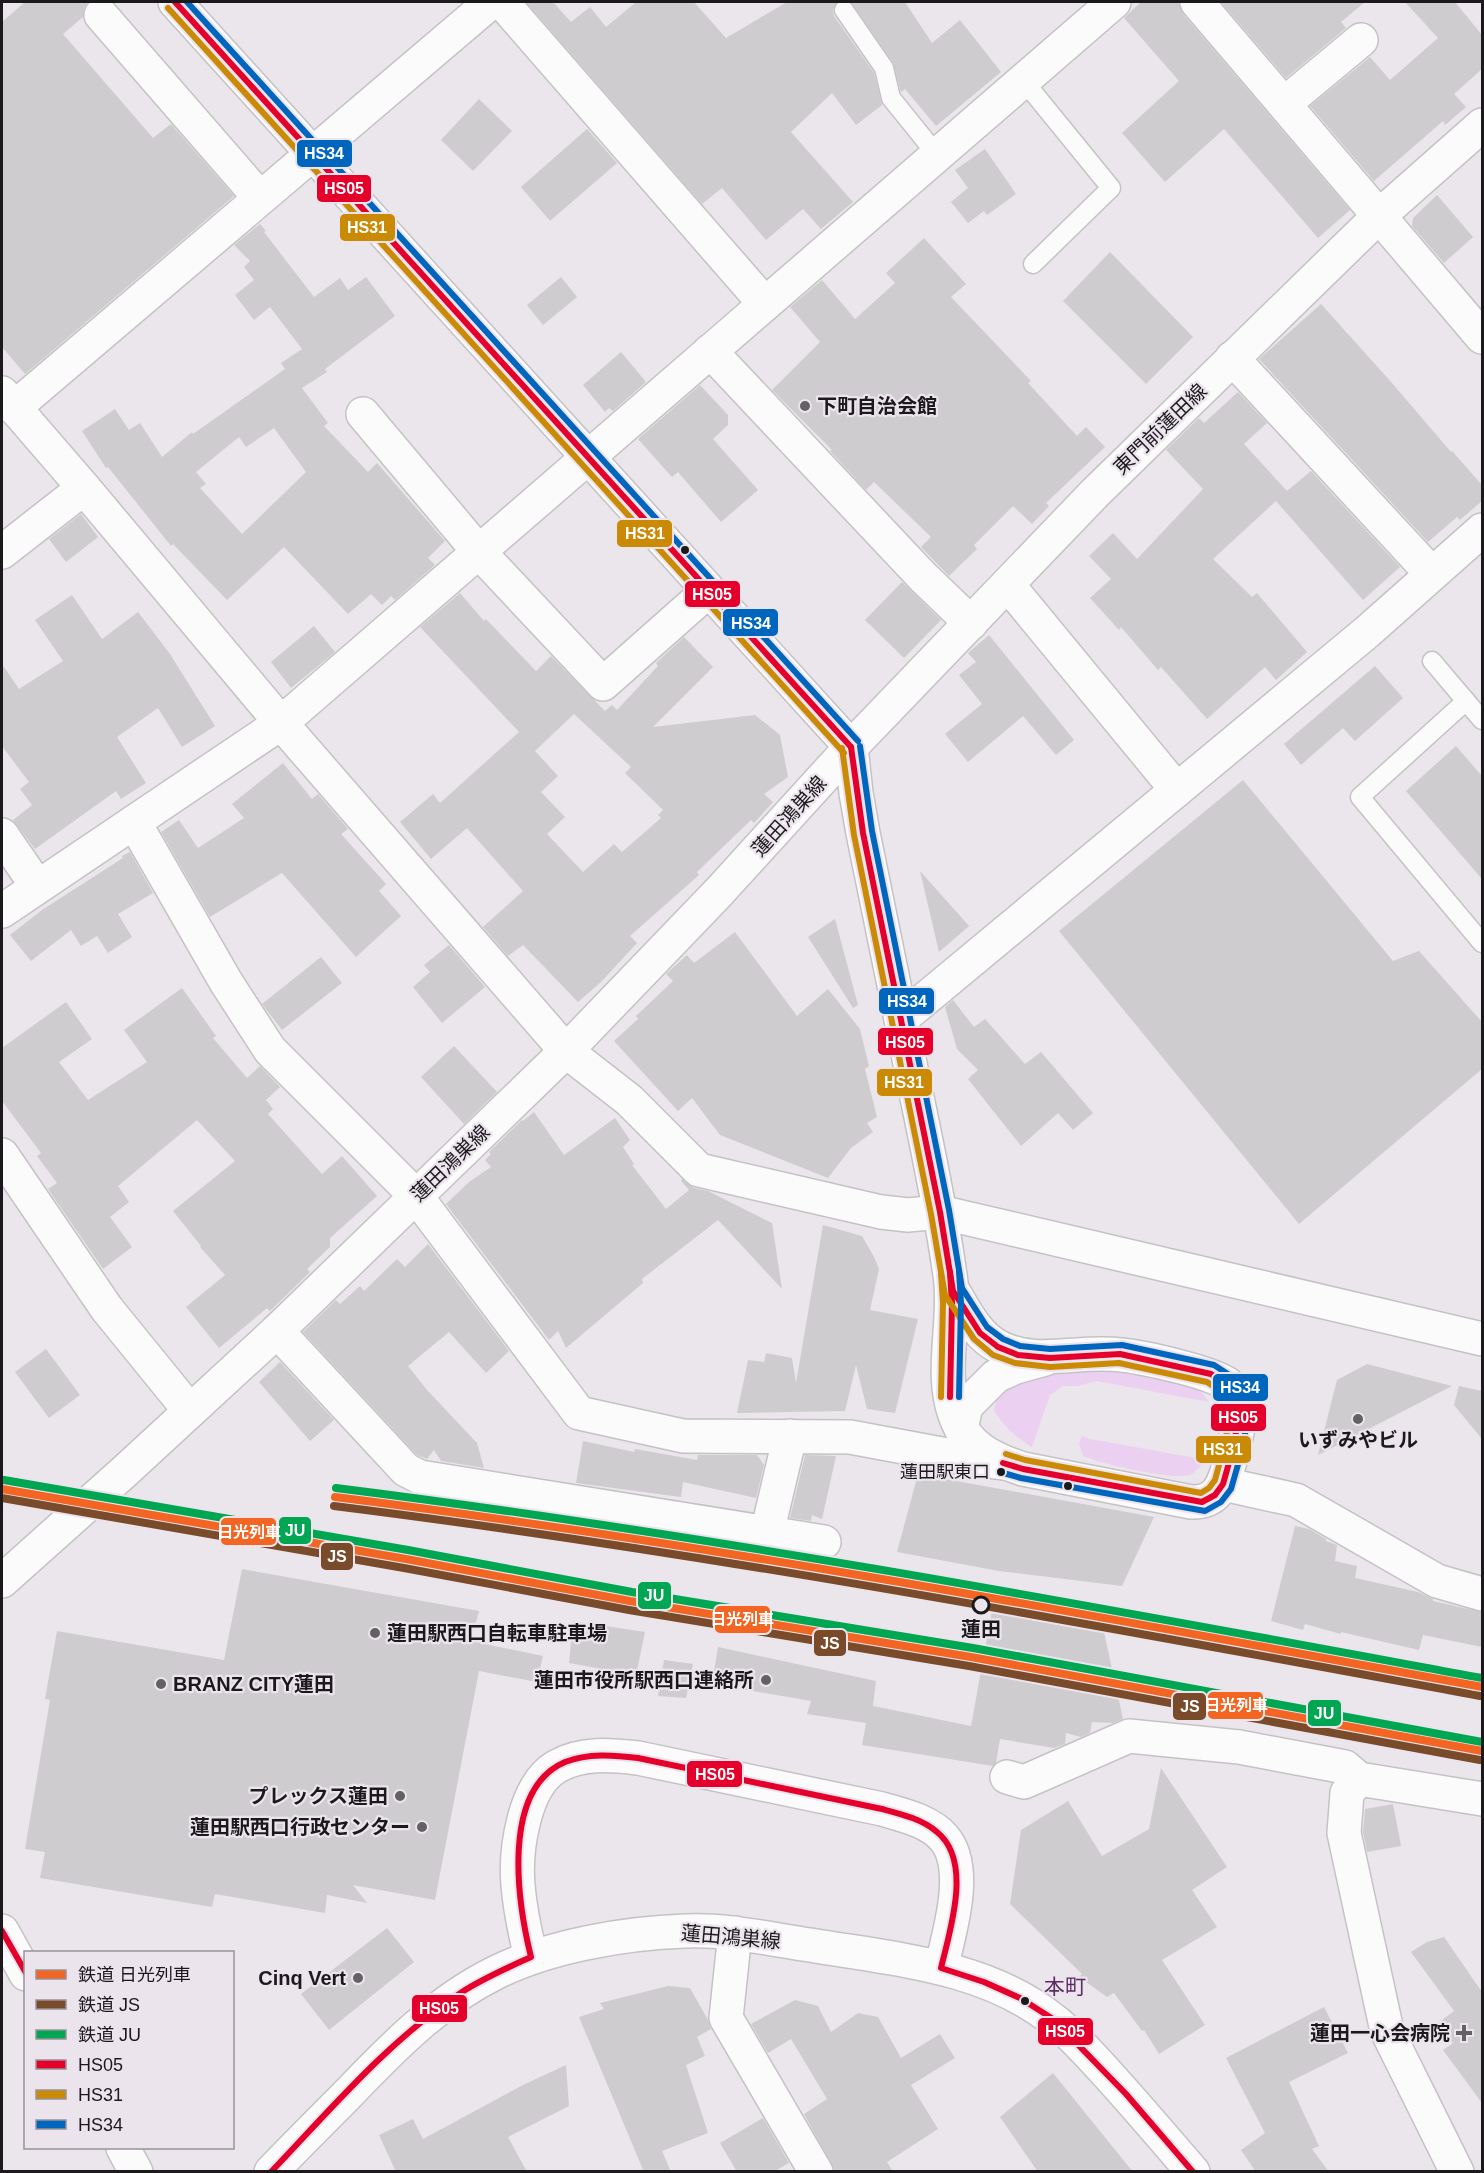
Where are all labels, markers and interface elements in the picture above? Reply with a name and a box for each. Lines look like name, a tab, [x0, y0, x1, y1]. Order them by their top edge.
line badge: HS34	[296, 139, 353, 168]
text: HS34	[304, 145, 344, 162]
line badge: HS05	[316, 174, 372, 203]
text: HS05	[324, 180, 364, 197]
line badge: HS31	[339, 213, 396, 242]
text: HS31	[347, 219, 387, 236]
street label: 東門前蓮田線	[1109, 379, 1211, 479]
place label: 下町自治会館	[817, 395, 937, 417]
marker: 下町自治会館	[798, 399, 812, 413]
line badge: HS31	[616, 519, 673, 548]
text: HS31	[625, 525, 665, 542]
unlabelled marker	[679, 544, 691, 556]
line badge: HS05	[684, 580, 741, 608]
text: HS05	[692, 586, 732, 603]
line badge: HS34	[722, 608, 779, 637]
text: HS34	[731, 615, 771, 632]
street label: 蓮田鴻巣線	[747, 771, 831, 861]
line badge: HS34	[878, 987, 935, 1015]
text: HS34	[887, 993, 927, 1010]
line badge: HS05	[877, 1027, 934, 1056]
text: HS05	[885, 1034, 925, 1051]
line badge: HS31	[876, 1068, 933, 1097]
text: HS31	[884, 1074, 924, 1091]
street label: 蓮田鴻巣線	[406, 1120, 494, 1206]
line badge: HS34	[1212, 1373, 1269, 1402]
text: HS34	[1220, 1379, 1260, 1396]
line badge: HS05	[1210, 1403, 1267, 1432]
text: HS05	[1218, 1409, 1258, 1426]
marker: いずみやビル	[1351, 1412, 1365, 1426]
place label: いずみやビル	[1298, 1429, 1418, 1451]
line badge: HS31	[1195, 1435, 1252, 1464]
text: HS31	[1203, 1441, 1243, 1458]
place label: 蓮田駅東口	[900, 1462, 990, 1482]
marker: 蓮田駅東口	[995, 1466, 1007, 1478]
unlabelled marker	[1062, 1480, 1074, 1492]
line badge: JU	[278, 1516, 312, 1545]
line badge: 日光列車	[220, 1517, 277, 1546]
text: JU	[285, 1522, 305, 1539]
text: 日光列車	[217, 1524, 281, 1541]
line badge: JS	[320, 1542, 354, 1571]
text: JS	[327, 1548, 347, 1565]
line badge: JU	[637, 1581, 672, 1610]
text: JU	[644, 1587, 664, 1604]
marker: 蓮田	[972, 1596, 990, 1614]
line badge: 日光列車	[714, 1605, 771, 1634]
text: 日光列車	[710, 1611, 774, 1628]
place label: 蓮田	[961, 1618, 1001, 1640]
place label: 蓮田駅西口自転車駐車場	[387, 1622, 607, 1644]
marker: 蓮田駅西口自転車駐車場	[368, 1626, 382, 1640]
line badge: JS	[813, 1629, 847, 1657]
text: JS	[820, 1635, 840, 1652]
place label: 蓮田市役所駅西口連絡所	[534, 1669, 754, 1691]
place label: BRANZ CITY蓮田	[173, 1673, 334, 1695]
marker: 蓮田市役所駅西口連絡所	[759, 1673, 773, 1687]
marker: BRANZ CITY蓮田	[154, 1677, 168, 1691]
line badge: 日光列車	[1207, 1691, 1264, 1720]
line badge: JS	[1172, 1692, 1207, 1721]
text: 日光列車	[1204, 1697, 1268, 1714]
text: JS	[1180, 1698, 1200, 1715]
line badge: JU	[1307, 1699, 1342, 1727]
text: JU	[1314, 1705, 1334, 1722]
line badge: HS05	[686, 1760, 743, 1788]
text: HS05	[695, 1766, 735, 1783]
place label: プレックス蓮田	[249, 1785, 388, 1807]
marker: プレックス蓮田	[393, 1789, 407, 1803]
place label: 蓮田駅西口行政センター	[190, 1816, 410, 1838]
marker: 蓮田駅西口行政センター	[415, 1820, 429, 1834]
street label: 蓮田鴻巣線	[680, 1922, 782, 1952]
legend	[24, 1951, 234, 2149]
text: 鉄道 日光列車	[78, 1965, 191, 1985]
place label: Cinq Vert	[258, 1967, 346, 1989]
marker: Cinq Vert	[351, 1971, 365, 1985]
district label: 本町	[1044, 1975, 1086, 1998]
line badge: HS05	[411, 1994, 468, 2023]
text: 鉄道 JS	[78, 1995, 140, 2015]
unlabelled marker	[1019, 1995, 1031, 2007]
text: HS05	[419, 2000, 459, 2017]
line badge: HS05	[1037, 2017, 1094, 2046]
place label: 蓮田一心会病院	[1310, 2022, 1450, 2044]
text: HS05	[1045, 2023, 1085, 2040]
marker: 蓮田一心会病院	[1455, 2024, 1473, 2042]
text: 鉄道 JU	[78, 2025, 141, 2045]
text: HS05	[78, 2055, 123, 2075]
text: HS31	[78, 2085, 123, 2105]
text: HS34	[78, 2115, 123, 2135]

